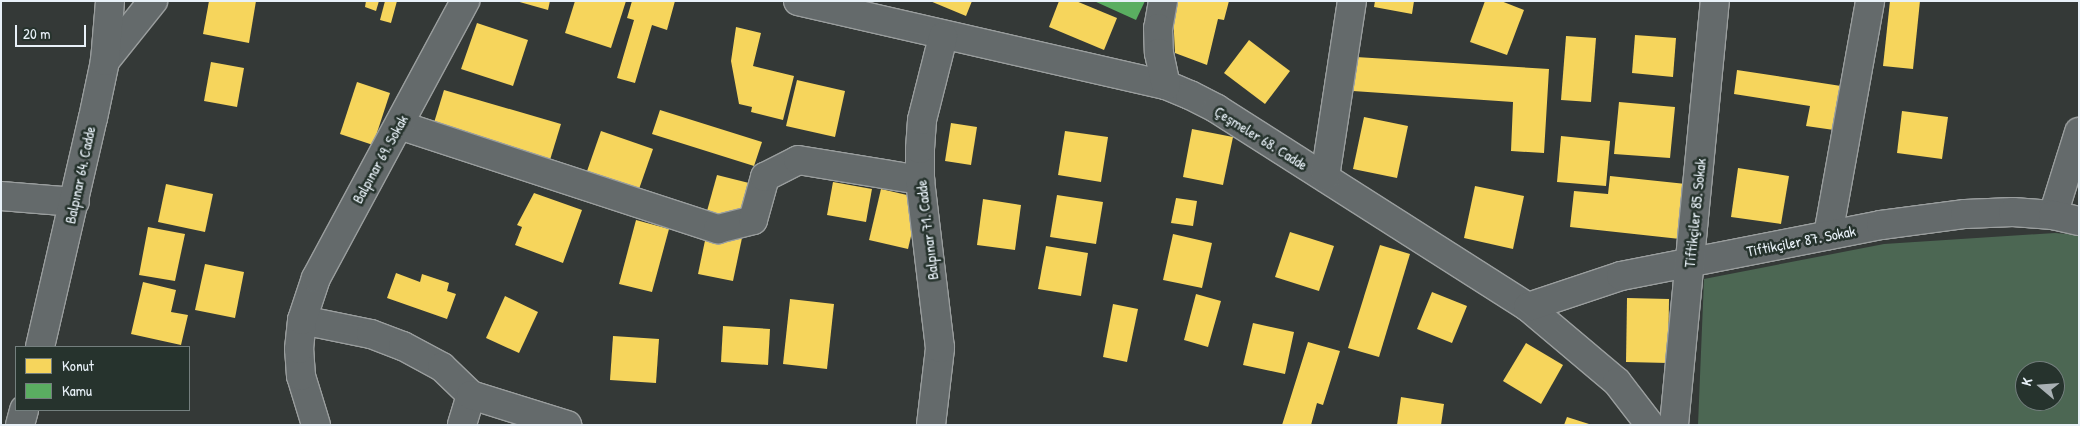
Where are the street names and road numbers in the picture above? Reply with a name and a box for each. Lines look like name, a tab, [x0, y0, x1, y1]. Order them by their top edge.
street label: Çeşmeler 68. Cadde	[1211, 102, 1311, 174]
street label: Balpınar 69. Sokak	[348, 112, 412, 206]
street label: Balpınar 64. Cadde	[61, 125, 99, 225]
street label: Tiftikçiler 85. Sokak	[1680, 158, 1710, 268]
street label: Balpınar 71. Cadde	[912, 179, 942, 281]
street label: Tiftikçiler 87. Sokak	[1745, 222, 1857, 260]

